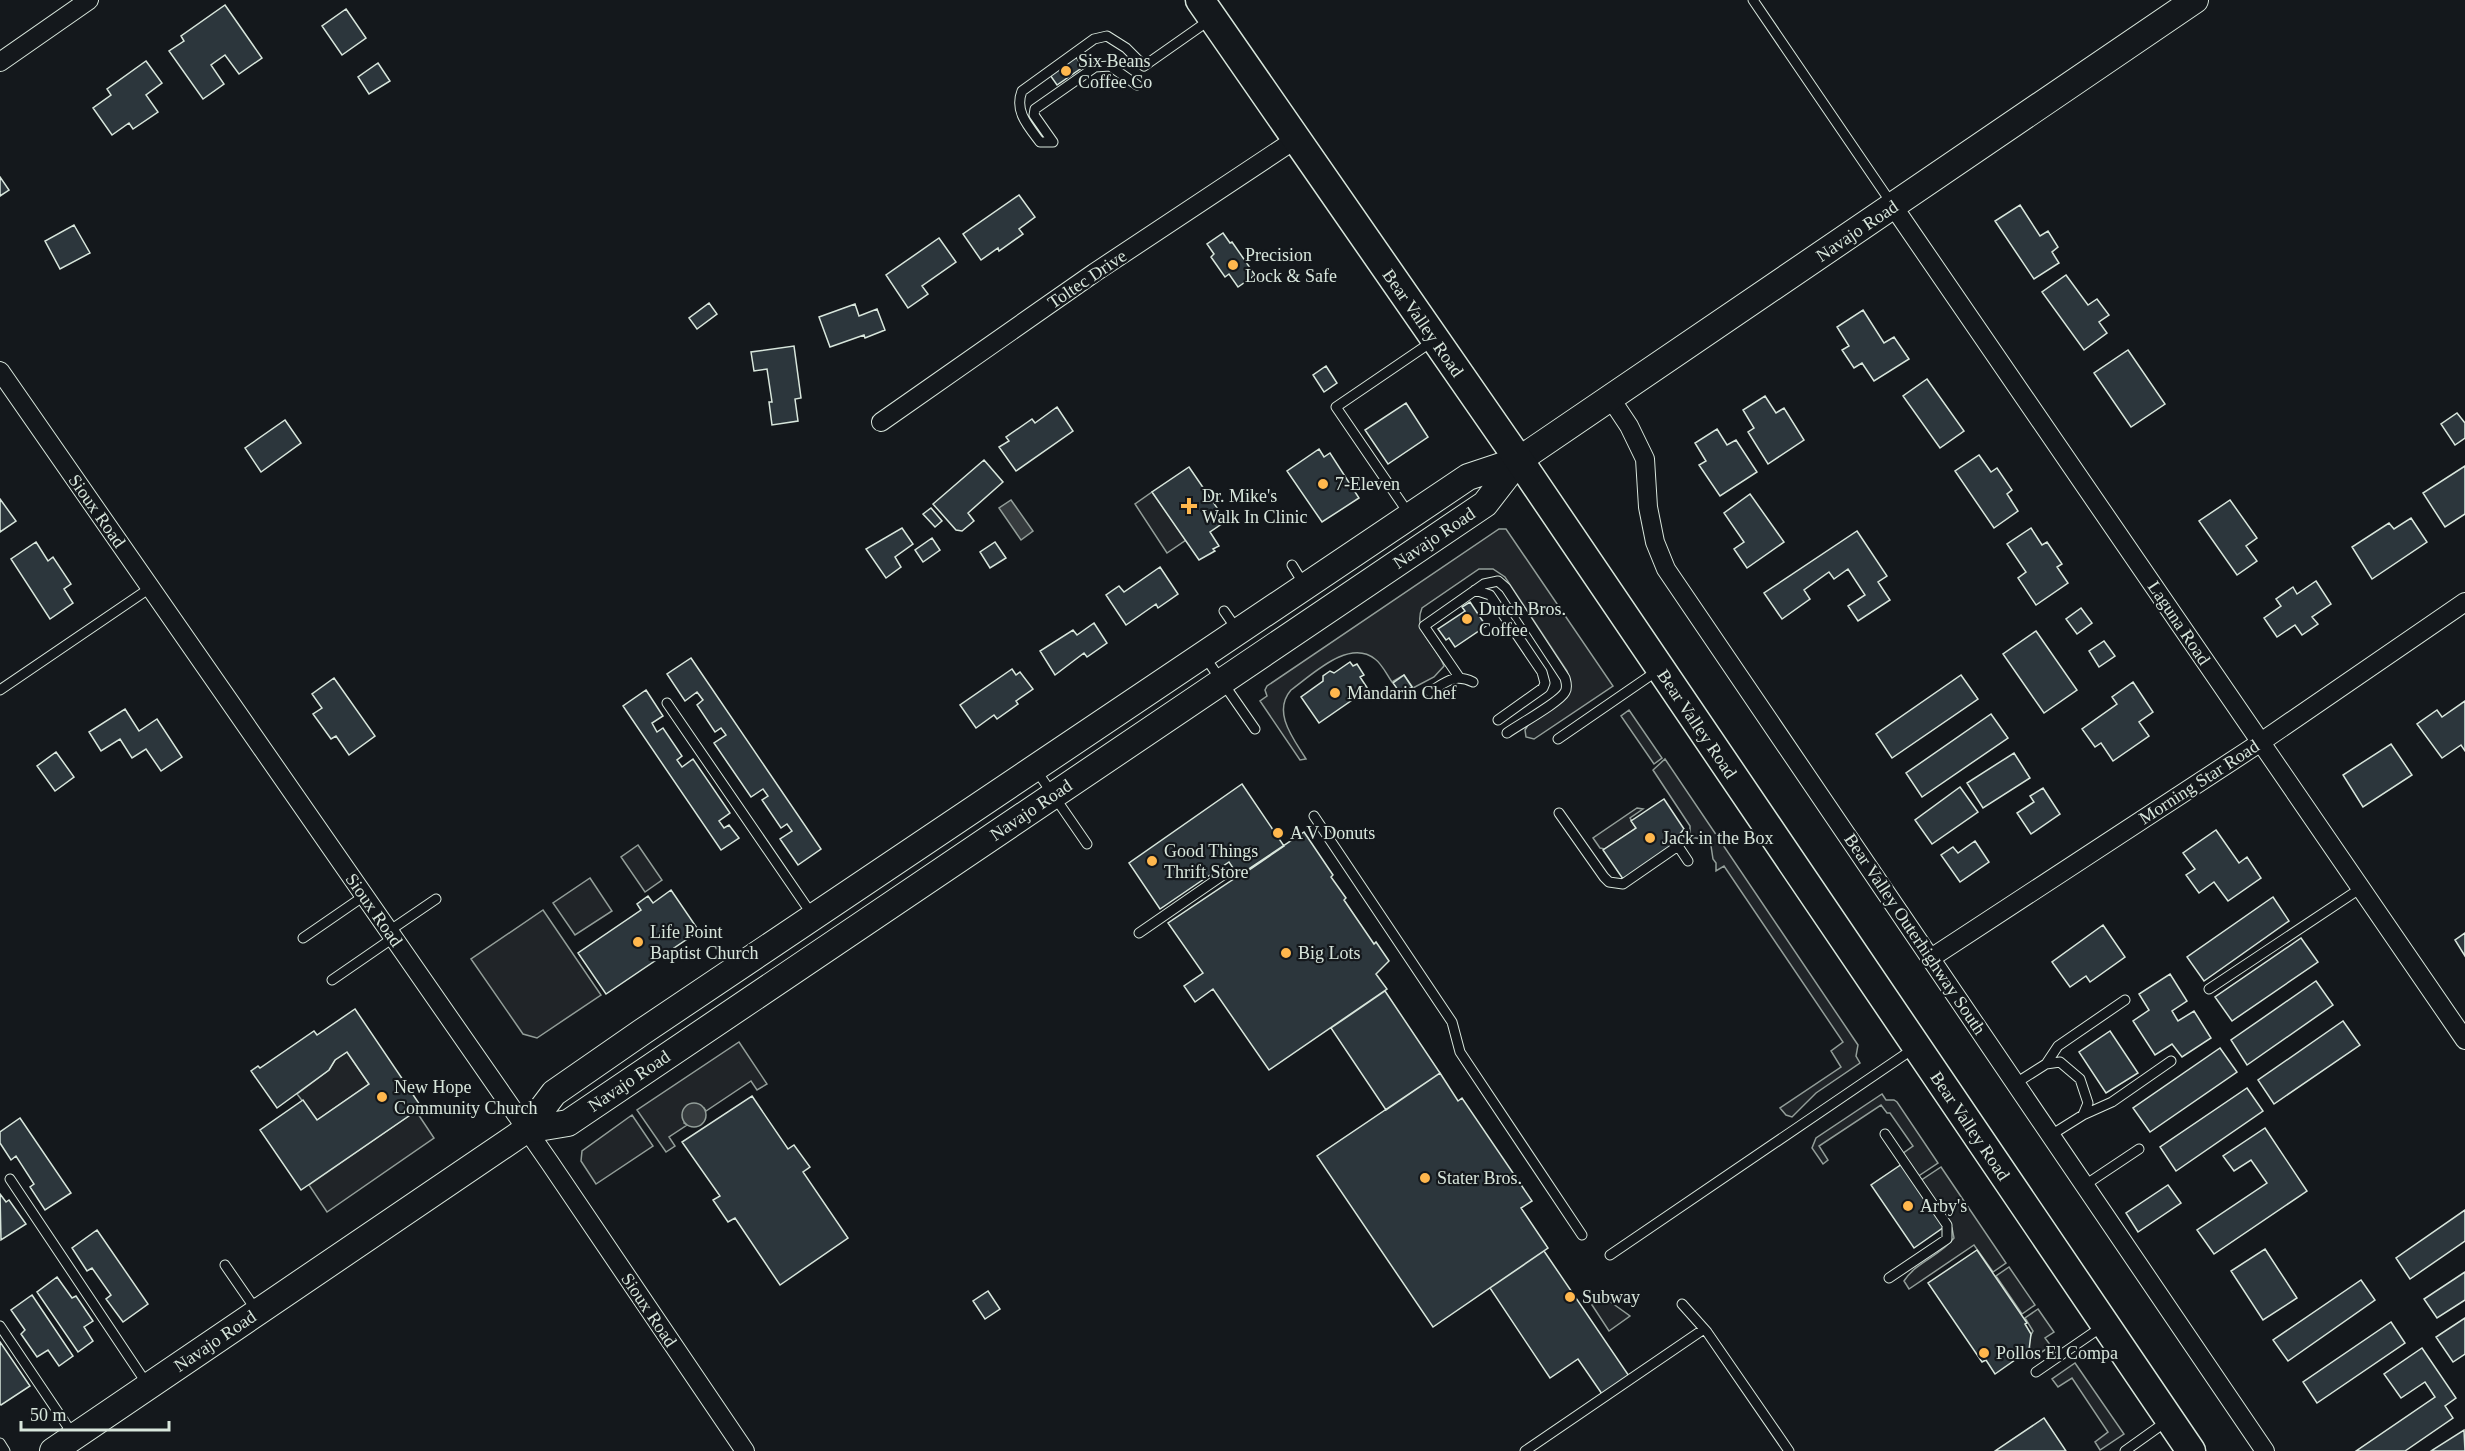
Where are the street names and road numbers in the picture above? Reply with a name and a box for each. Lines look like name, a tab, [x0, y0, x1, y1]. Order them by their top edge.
street label: Navajo Road	[1812, 196, 1902, 266]
street label: Toltec Drive	[1044, 245, 1130, 313]
street label: Bear Valley Road	[1378, 265, 1468, 381]
street label: Sioux Road	[65, 471, 129, 551]
street label: Navajo Road	[1389, 503, 1479, 573]
street label: Laguna Road	[2144, 577, 2214, 669]
street label: Bear Valley Road	[1653, 666, 1741, 782]
street label: Morning Star Road	[2135, 736, 2263, 828]
street label: Navajo Road	[986, 775, 1076, 845]
street label: Bear Valley Outerhighway South	[1840, 830, 1990, 1038]
street label: Sioux Road	[342, 870, 406, 950]
street label: Navajo Road	[584, 1046, 674, 1116]
street label: Bear Valley Road	[1926, 1068, 2014, 1184]
street label: Sioux Road	[617, 1269, 681, 1351]
street label: Navajo Road	[170, 1306, 260, 1376]

